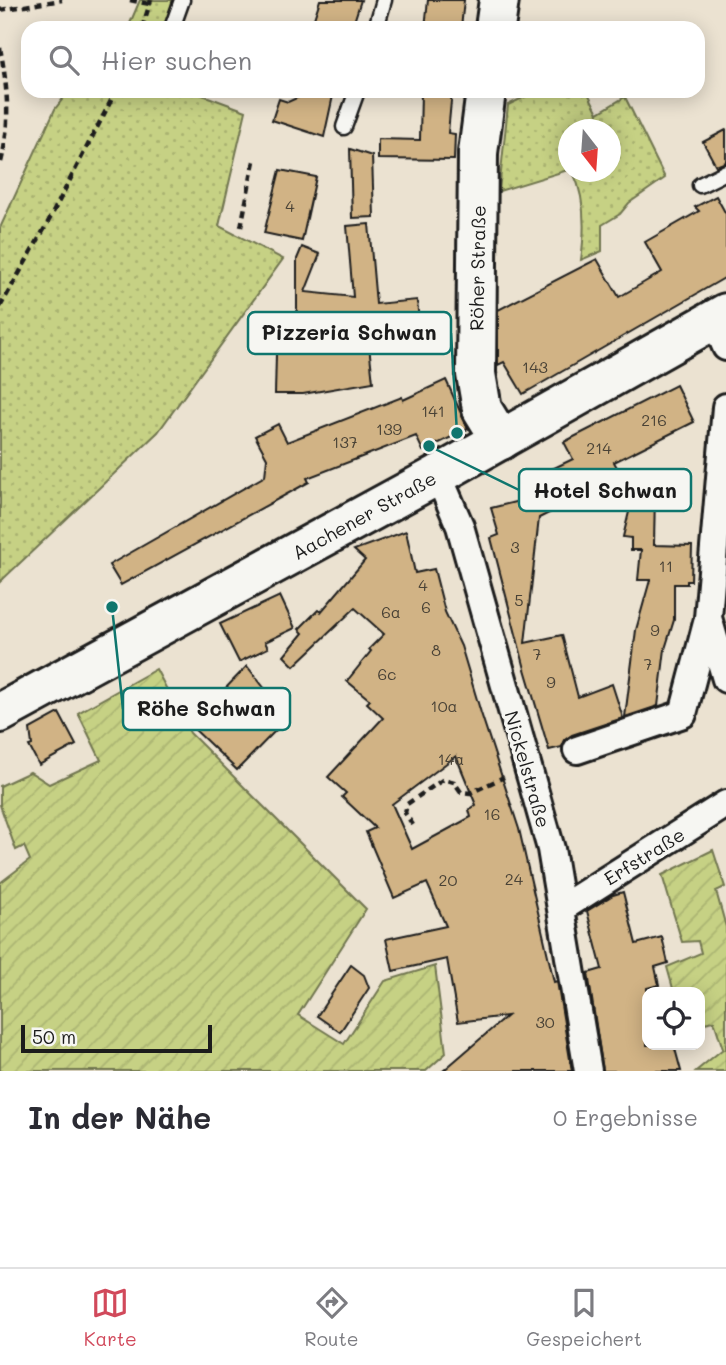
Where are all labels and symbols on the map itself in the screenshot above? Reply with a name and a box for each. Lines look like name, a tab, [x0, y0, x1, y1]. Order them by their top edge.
north arrow	[558, 119, 621, 182]
house number: 4	[285, 195, 295, 216]
street label: Röher Straße	[463, 205, 491, 331]
callout: Pizzeria Schwan	[248, 312, 451, 354]
text: Pizzeria Schwan	[261, 318, 437, 345]
house number: 143	[522, 356, 548, 377]
house number: 141	[421, 400, 445, 421]
house number: 216	[641, 409, 667, 430]
house number: 139	[376, 418, 402, 439]
house number: 137	[332, 431, 358, 452]
house number: 214	[586, 437, 612, 458]
street label: Aachener Straße	[288, 465, 440, 565]
callout: Hotel Schwan	[519, 469, 691, 511]
text: Hotel Schwan	[533, 476, 677, 503]
house number: 3	[510, 536, 520, 557]
house number: 11	[659, 555, 673, 576]
house number: 4	[418, 574, 428, 595]
house number: 5	[514, 589, 524, 610]
house number: 6	[421, 596, 431, 617]
house number: 6a	[381, 601, 401, 622]
house number: 9	[650, 619, 660, 640]
house number: 8	[431, 639, 441, 660]
house number: 7	[533, 643, 542, 664]
house number: 7	[644, 653, 653, 674]
house number: 6c	[377, 663, 397, 684]
house number: 9	[546, 671, 556, 692]
callout: Röhe Schwan	[123, 688, 290, 730]
text: Röhe Schwan	[137, 694, 275, 721]
house number: 10a	[431, 695, 458, 716]
street label: Nickelstraße	[499, 708, 557, 830]
house number: 14a	[438, 748, 464, 769]
house number: 16	[484, 803, 500, 824]
street label: Erfstraße	[599, 821, 689, 891]
house number: 24	[505, 868, 524, 889]
house number: 20	[439, 869, 458, 890]
house number: 30	[535, 1011, 555, 1032]
scale bar	[21, 1022, 212, 1054]

